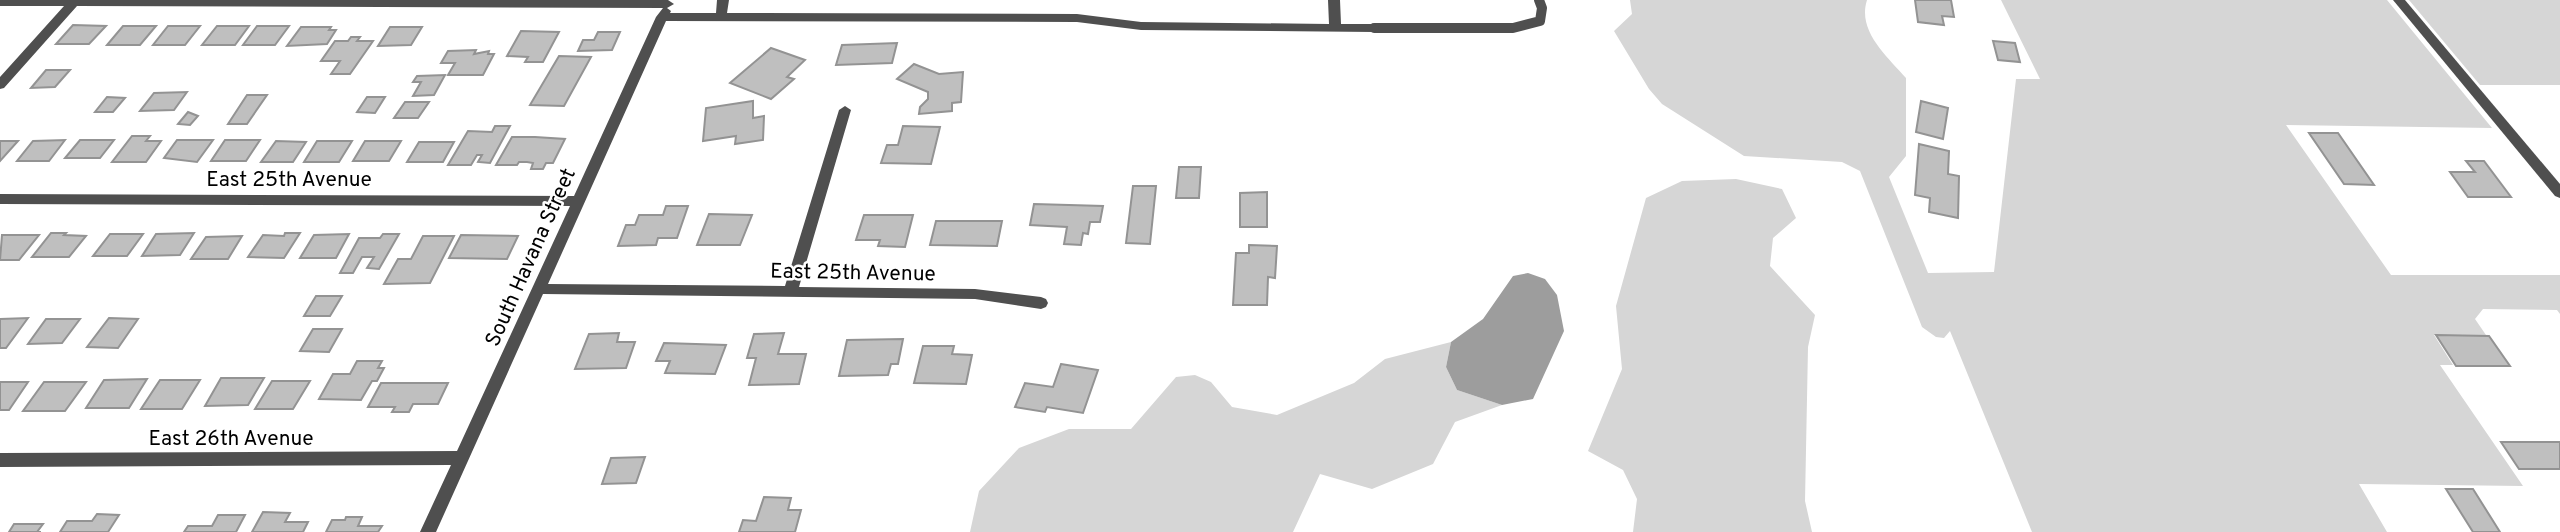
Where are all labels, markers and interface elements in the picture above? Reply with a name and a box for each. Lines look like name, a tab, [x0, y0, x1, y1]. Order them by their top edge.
street label: South Havana Street	[480, 164, 583, 351]
street label: East 25th Avenue	[206, 167, 372, 194]
street label: East 25th Avenue	[770, 259, 936, 288]
street label: East 26th Avenue	[148, 426, 314, 453]

